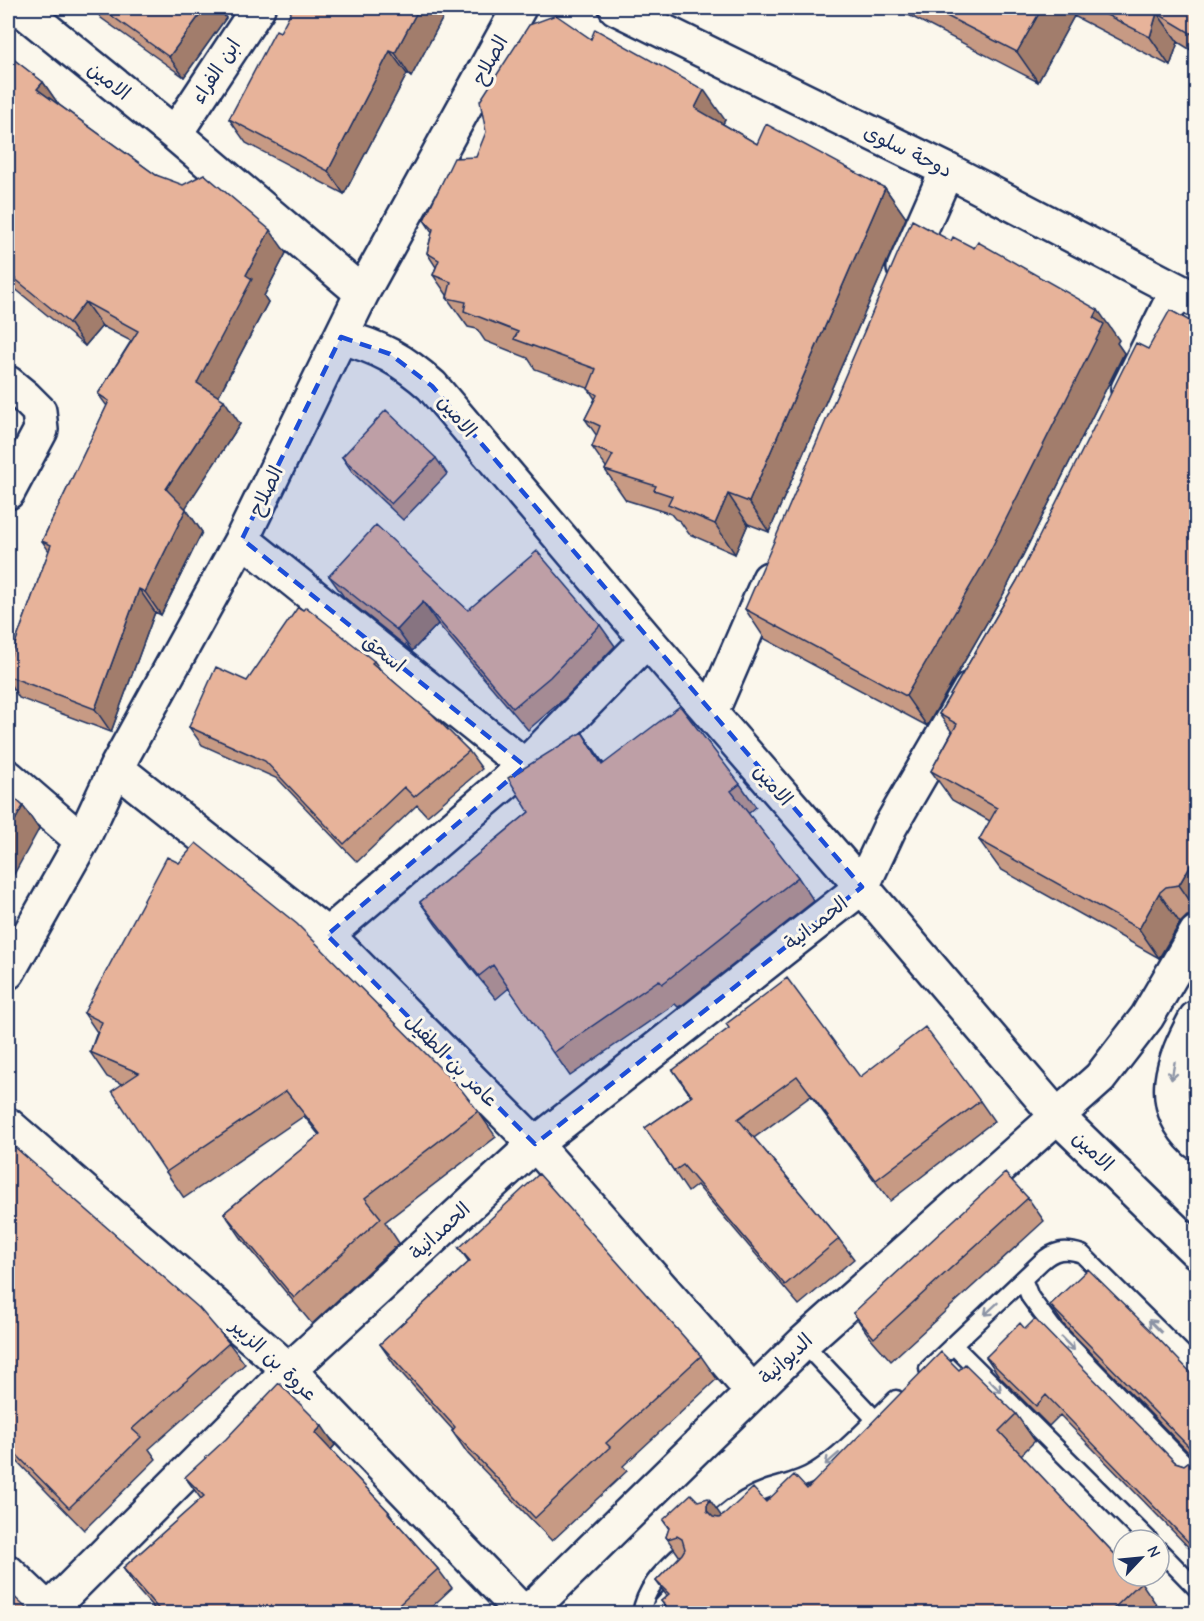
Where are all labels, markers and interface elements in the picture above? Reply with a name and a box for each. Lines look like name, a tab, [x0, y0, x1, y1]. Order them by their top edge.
street label: الصلاح	[467, 31, 515, 90]
street label: ابن الفراء	[187, 34, 245, 108]
street label: الامين	[83, 57, 135, 105]
street label: دوحة سلوى	[859, 120, 956, 184]
street label: الامين	[433, 390, 481, 442]
street label: الصلاح	[244, 462, 290, 521]
street label: اسحق	[358, 629, 410, 677]
street label: الامين	[749, 759, 797, 811]
street label: الحمدانية	[780, 891, 852, 955]
street label: عامر بن الطفيل	[400, 1009, 504, 1113]
one-way arrow	[1168, 1061, 1179, 1081]
street label: الامين	[1068, 1126, 1118, 1176]
street label: الحمدانية	[405, 1197, 475, 1265]
one-way arrow	[984, 1302, 999, 1316]
street label: عروة بن الزبير	[225, 1313, 322, 1406]
one-way arrow	[1148, 1318, 1163, 1333]
street label: الديوانية	[755, 1329, 818, 1390]
one-way arrow	[1061, 1336, 1075, 1351]
one-way arrow	[987, 1379, 1002, 1394]
one-way arrow	[824, 1452, 840, 1465]
north arrow	[1111, 1528, 1171, 1588]
text: N	[1143, 1543, 1164, 1560]

